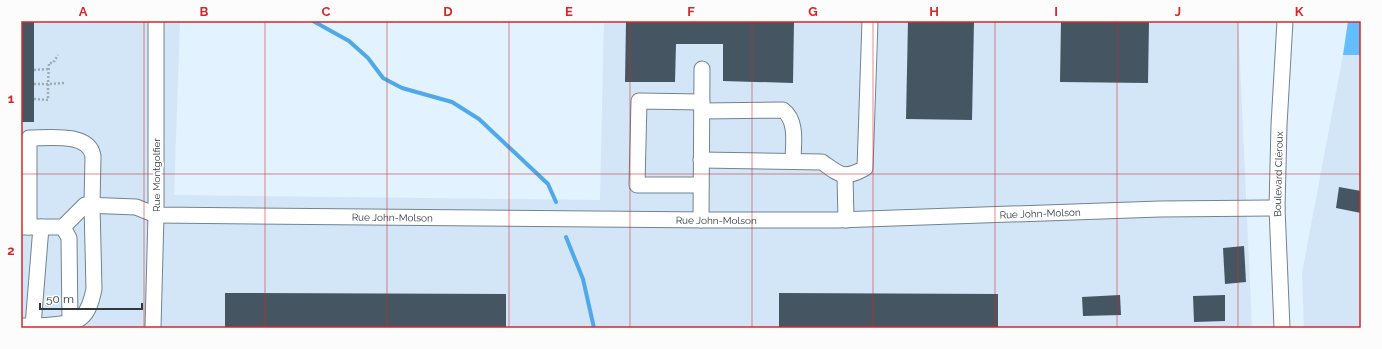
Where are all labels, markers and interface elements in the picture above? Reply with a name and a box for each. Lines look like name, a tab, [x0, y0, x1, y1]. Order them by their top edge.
text: A	[79, 4, 88, 19]
text: B	[200, 4, 209, 19]
text: C	[322, 4, 331, 19]
text: D	[443, 4, 453, 19]
text: E	[565, 4, 573, 19]
text: F	[687, 4, 695, 19]
text: G	[808, 4, 818, 19]
text: H	[929, 4, 939, 19]
text: I	[1054, 4, 1058, 19]
text: J	[1175, 4, 1181, 19]
text: K	[1295, 4, 1304, 19]
text: 1	[8, 91, 15, 106]
street label: Boulevard Cléroux	[1272, 131, 1285, 217]
street label: Rue Montgolfier	[151, 138, 162, 212]
street label: Rue John-Molson	[999, 207, 1081, 220]
street label: Rue John-Molson	[352, 212, 433, 224]
street label: Rue John-Molson	[676, 215, 757, 226]
text: 2	[7, 243, 15, 258]
scale bar	[40, 285, 142, 311]
text: 50 m	[46, 292, 74, 306]

